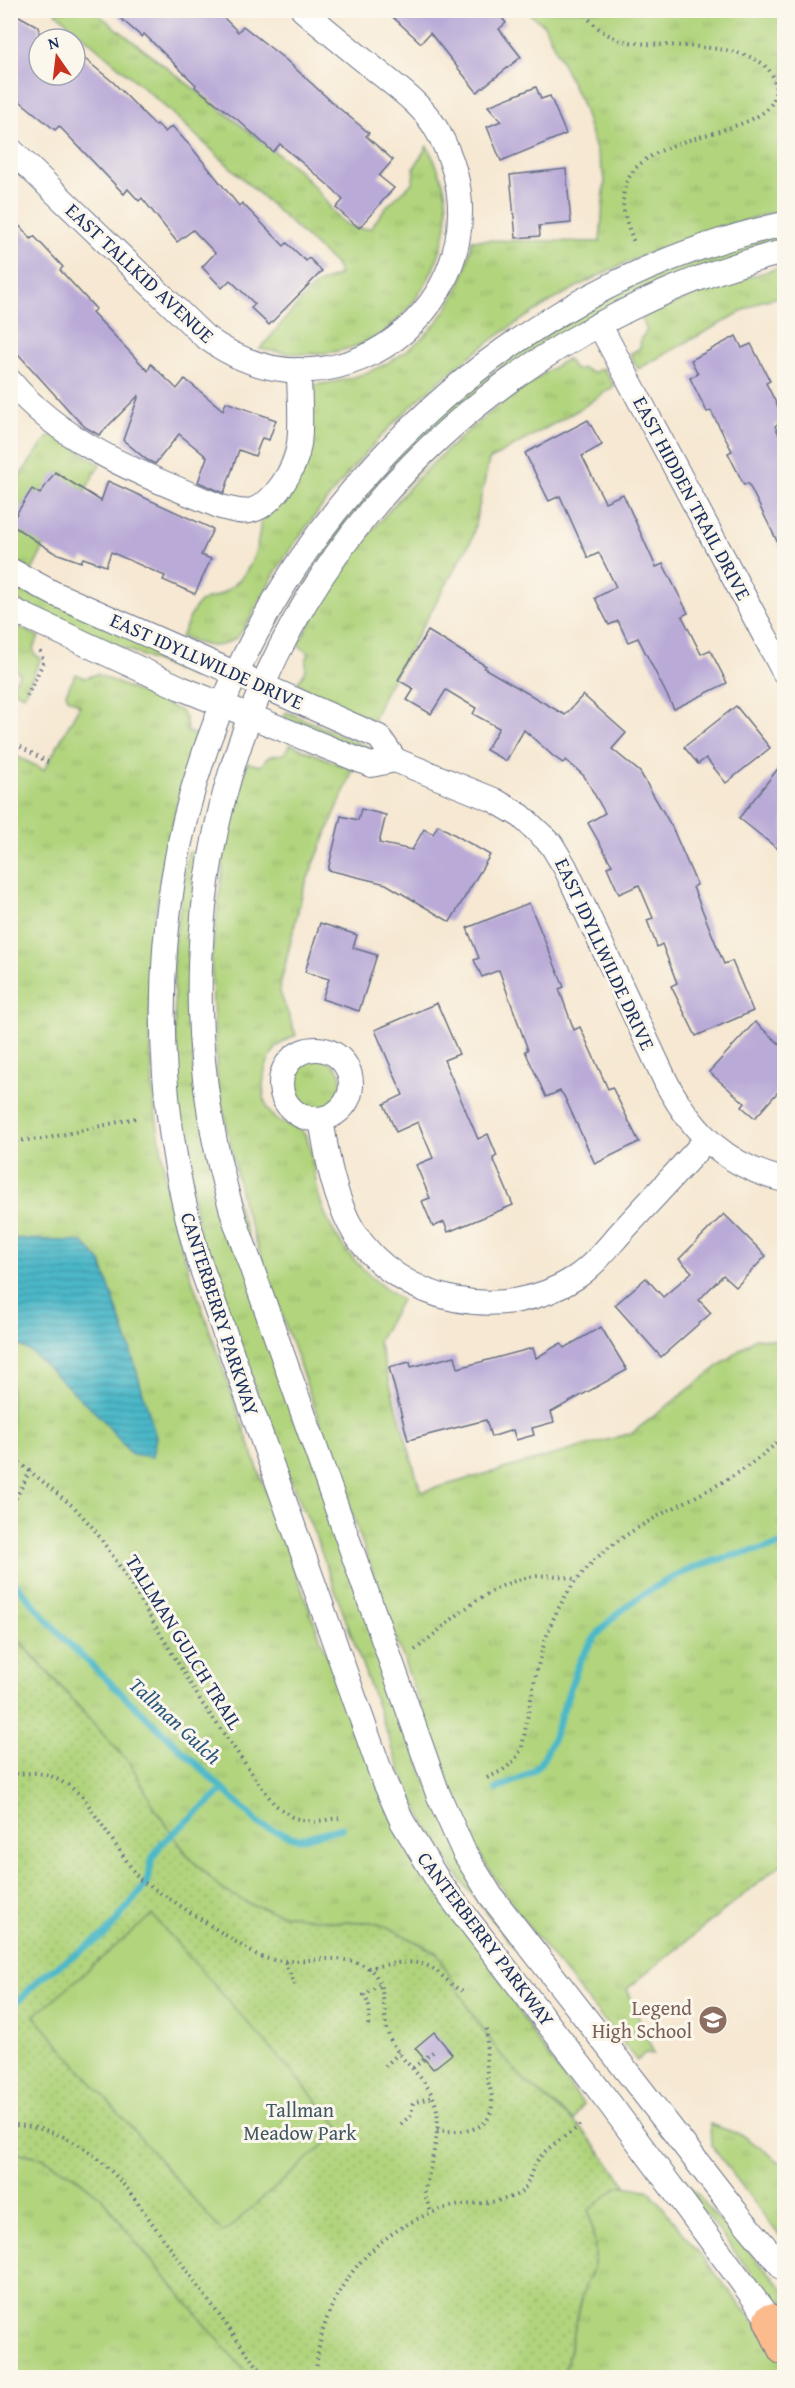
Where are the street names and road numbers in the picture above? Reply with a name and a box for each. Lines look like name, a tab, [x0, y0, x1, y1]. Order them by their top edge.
street label: EAST TALLKID AVENUE	[60, 196, 221, 349]
street label: EAST HIDDEN TRAIL DRIVE	[626, 391, 759, 605]
street label: EAST IDYLLWILDE DRIVE	[106, 605, 309, 716]
street label: EAST IDYLLWILDE DRIVE	[548, 853, 663, 1055]
street label: CANTERBERRY PARKWAY	[174, 1209, 267, 1419]
street label: TALLMAN GULCH TRAIL	[119, 1549, 250, 1735]
street label: CANTERBERRY PARKWAY	[411, 1845, 562, 2032]

